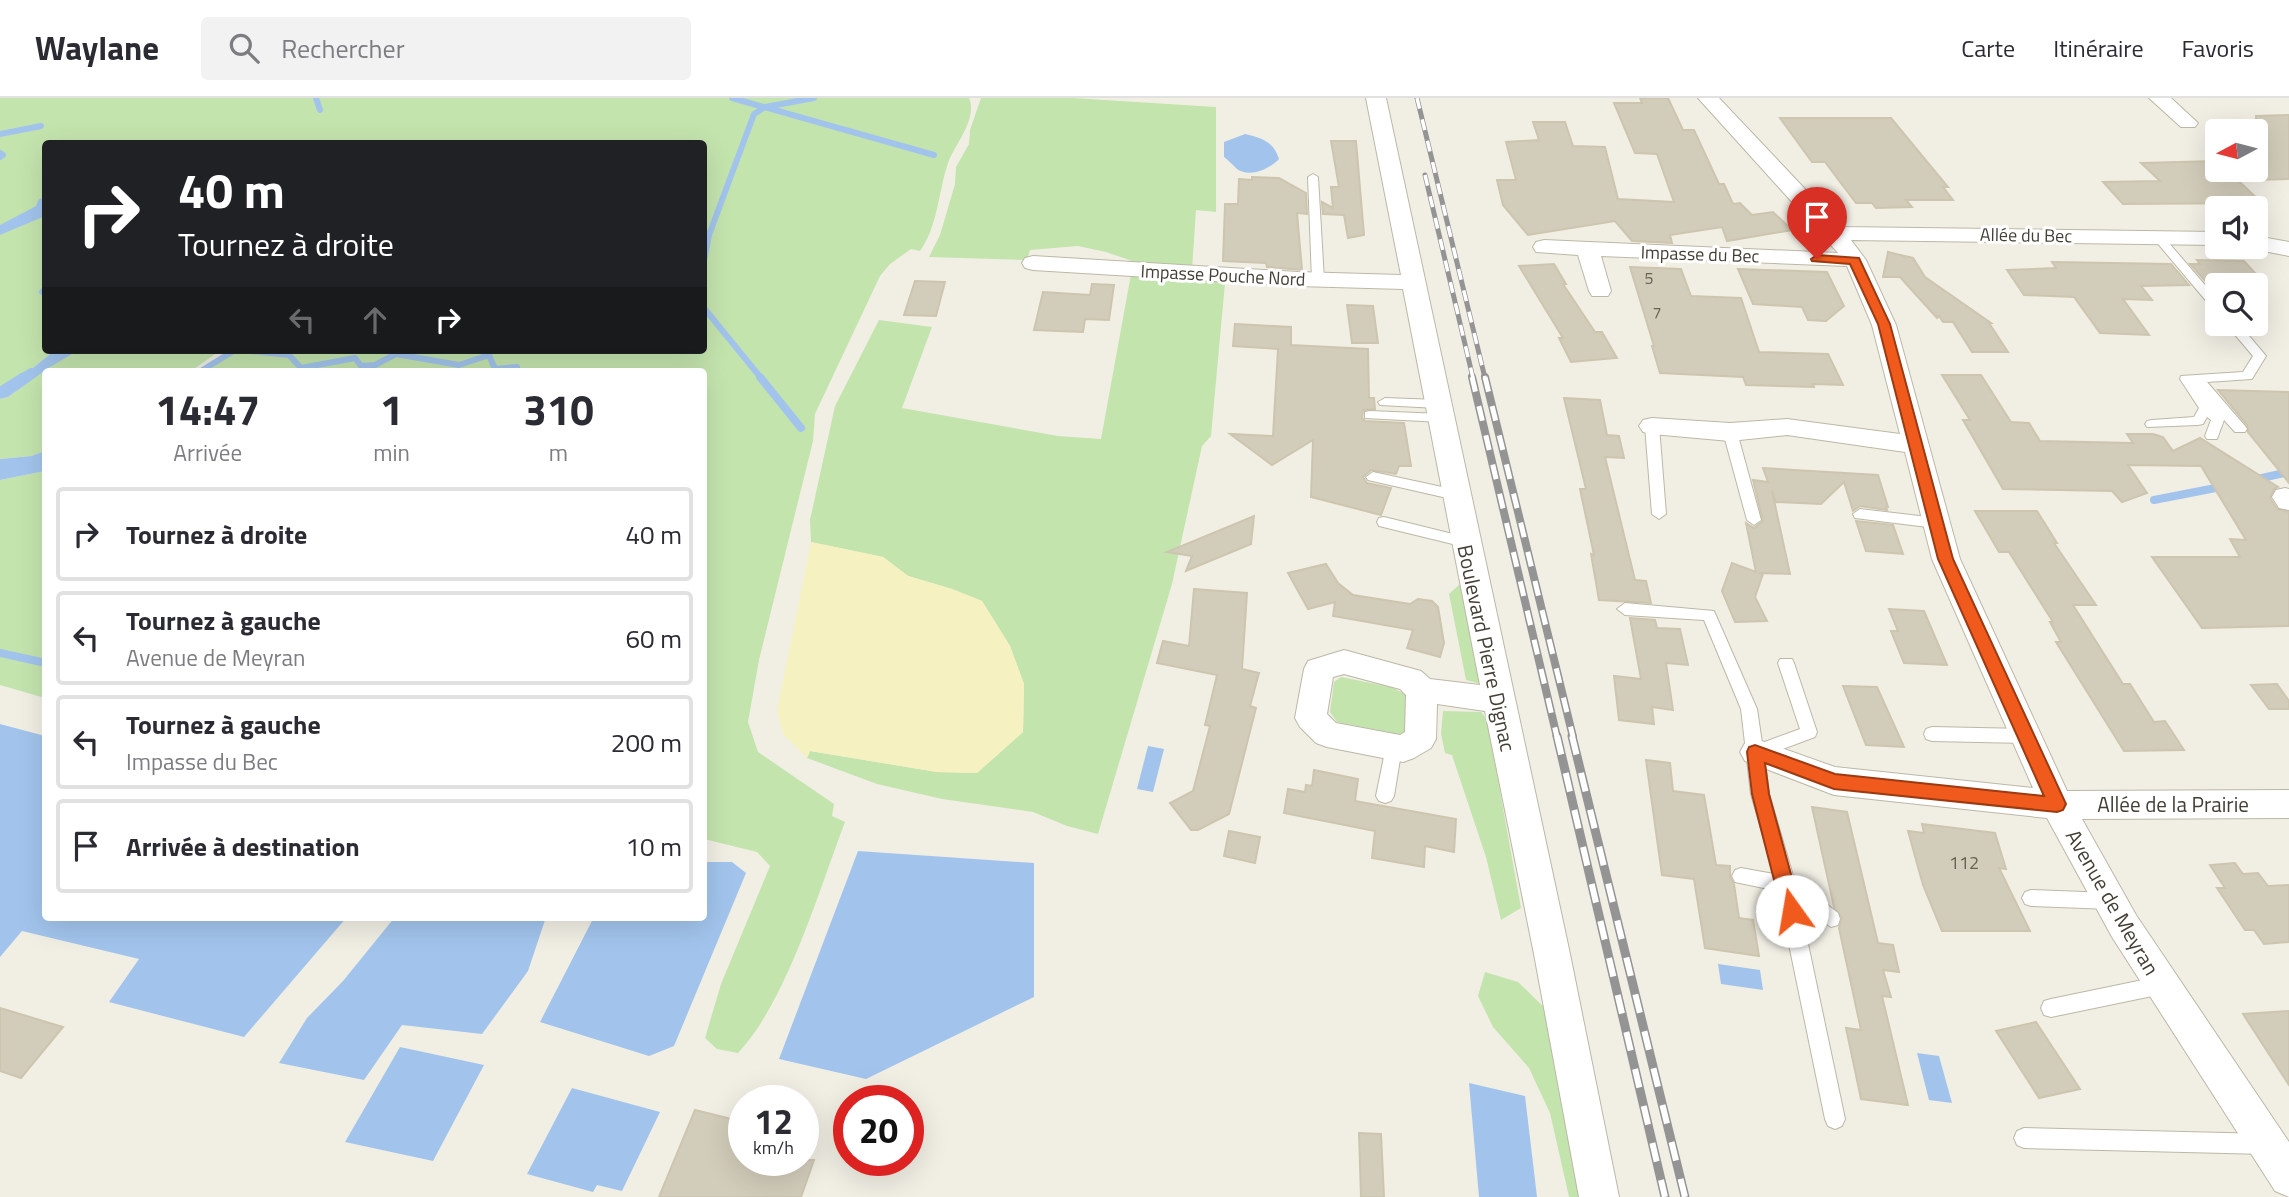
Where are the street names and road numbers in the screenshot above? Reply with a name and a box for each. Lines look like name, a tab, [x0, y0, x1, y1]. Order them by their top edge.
street label: Allée du Bec	[1980, 221, 2073, 249]
street label: Impasse du Bec	[1640, 238, 1760, 270]
street label: Impasse Pouche Nord	[1140, 257, 1306, 293]
street label: Boulevard Pierre Dignac	[1449, 542, 1525, 754]
street label: Allée de la Prairie	[2097, 788, 2249, 820]
street label: Avenue de Meyran	[2058, 823, 2168, 981]

